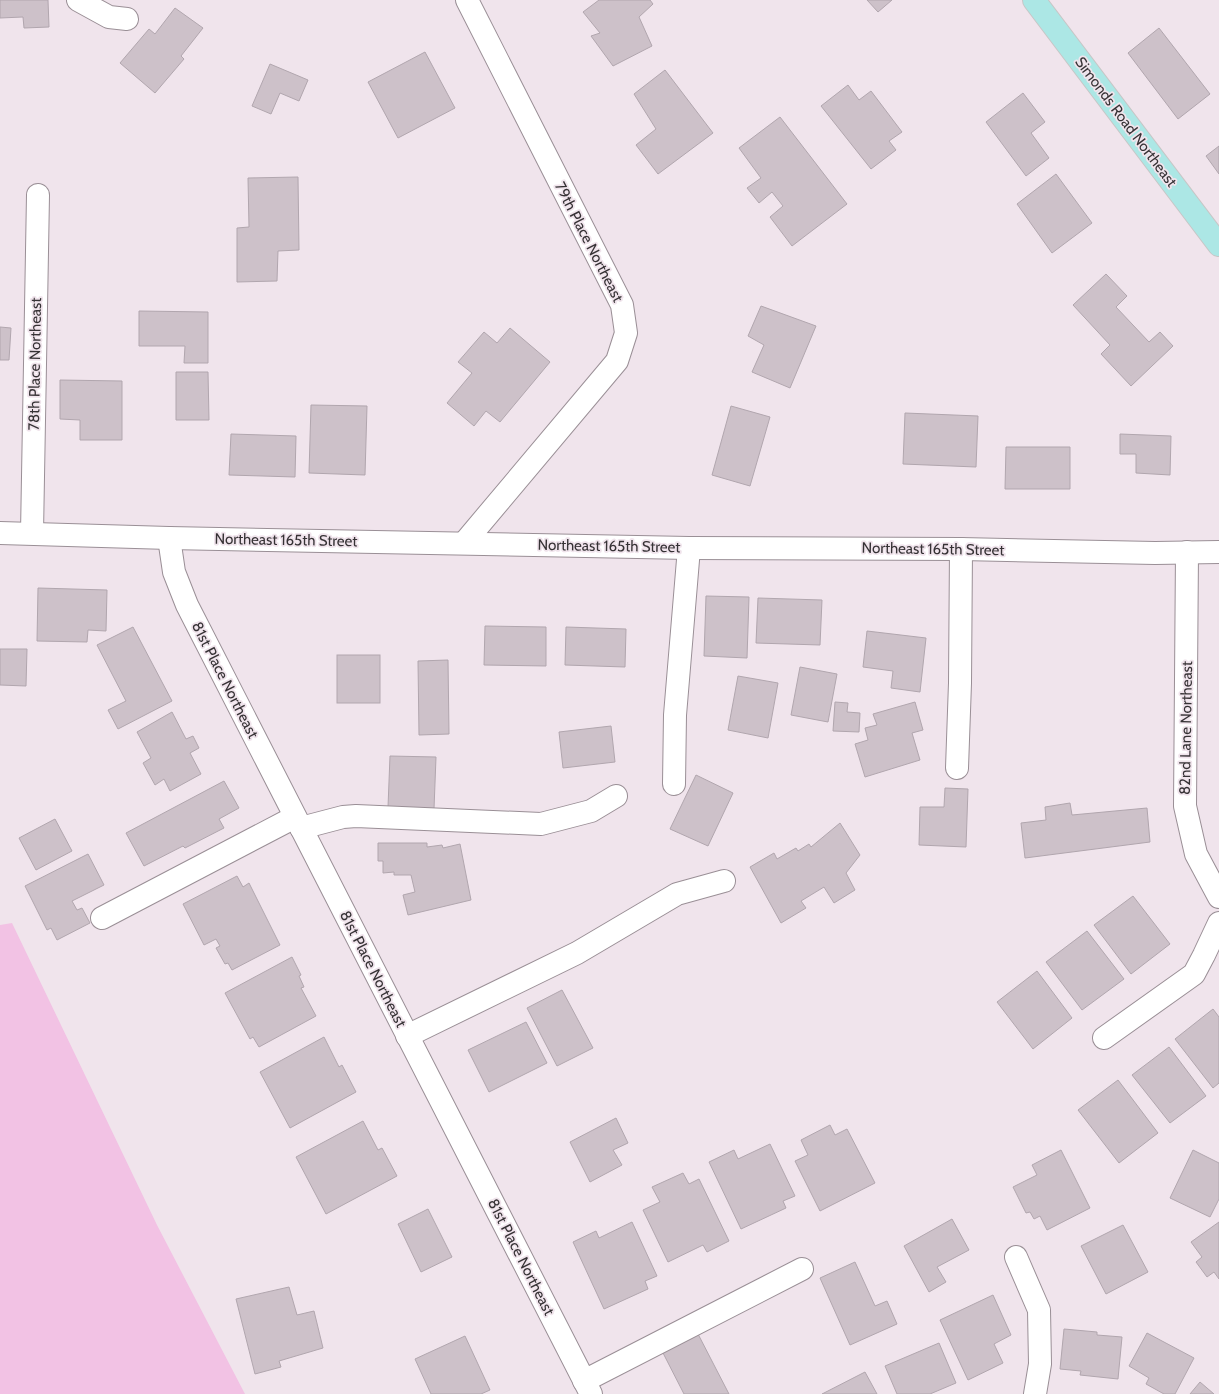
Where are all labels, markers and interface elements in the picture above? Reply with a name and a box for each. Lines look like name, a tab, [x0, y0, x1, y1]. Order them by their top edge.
street label: Simonds Road Northeast	[1071, 53, 1181, 191]
street label: 79th Place Northeast	[551, 179, 627, 305]
street label: 78th Place Northeast	[25, 297, 45, 431]
street label: Northeast 165th Street	[215, 530, 357, 550]
street label: Northeast 165th Street	[538, 536, 680, 556]
street label: Northeast 165th Street	[862, 539, 1004, 559]
street label: 81st Place Northeast	[188, 619, 262, 741]
street label: 82nd Lane Northeast	[1176, 661, 1196, 795]
street label: 81st Place Northeast	[336, 908, 410, 1030]
street label: 81st Place Northeast	[484, 1196, 558, 1318]

